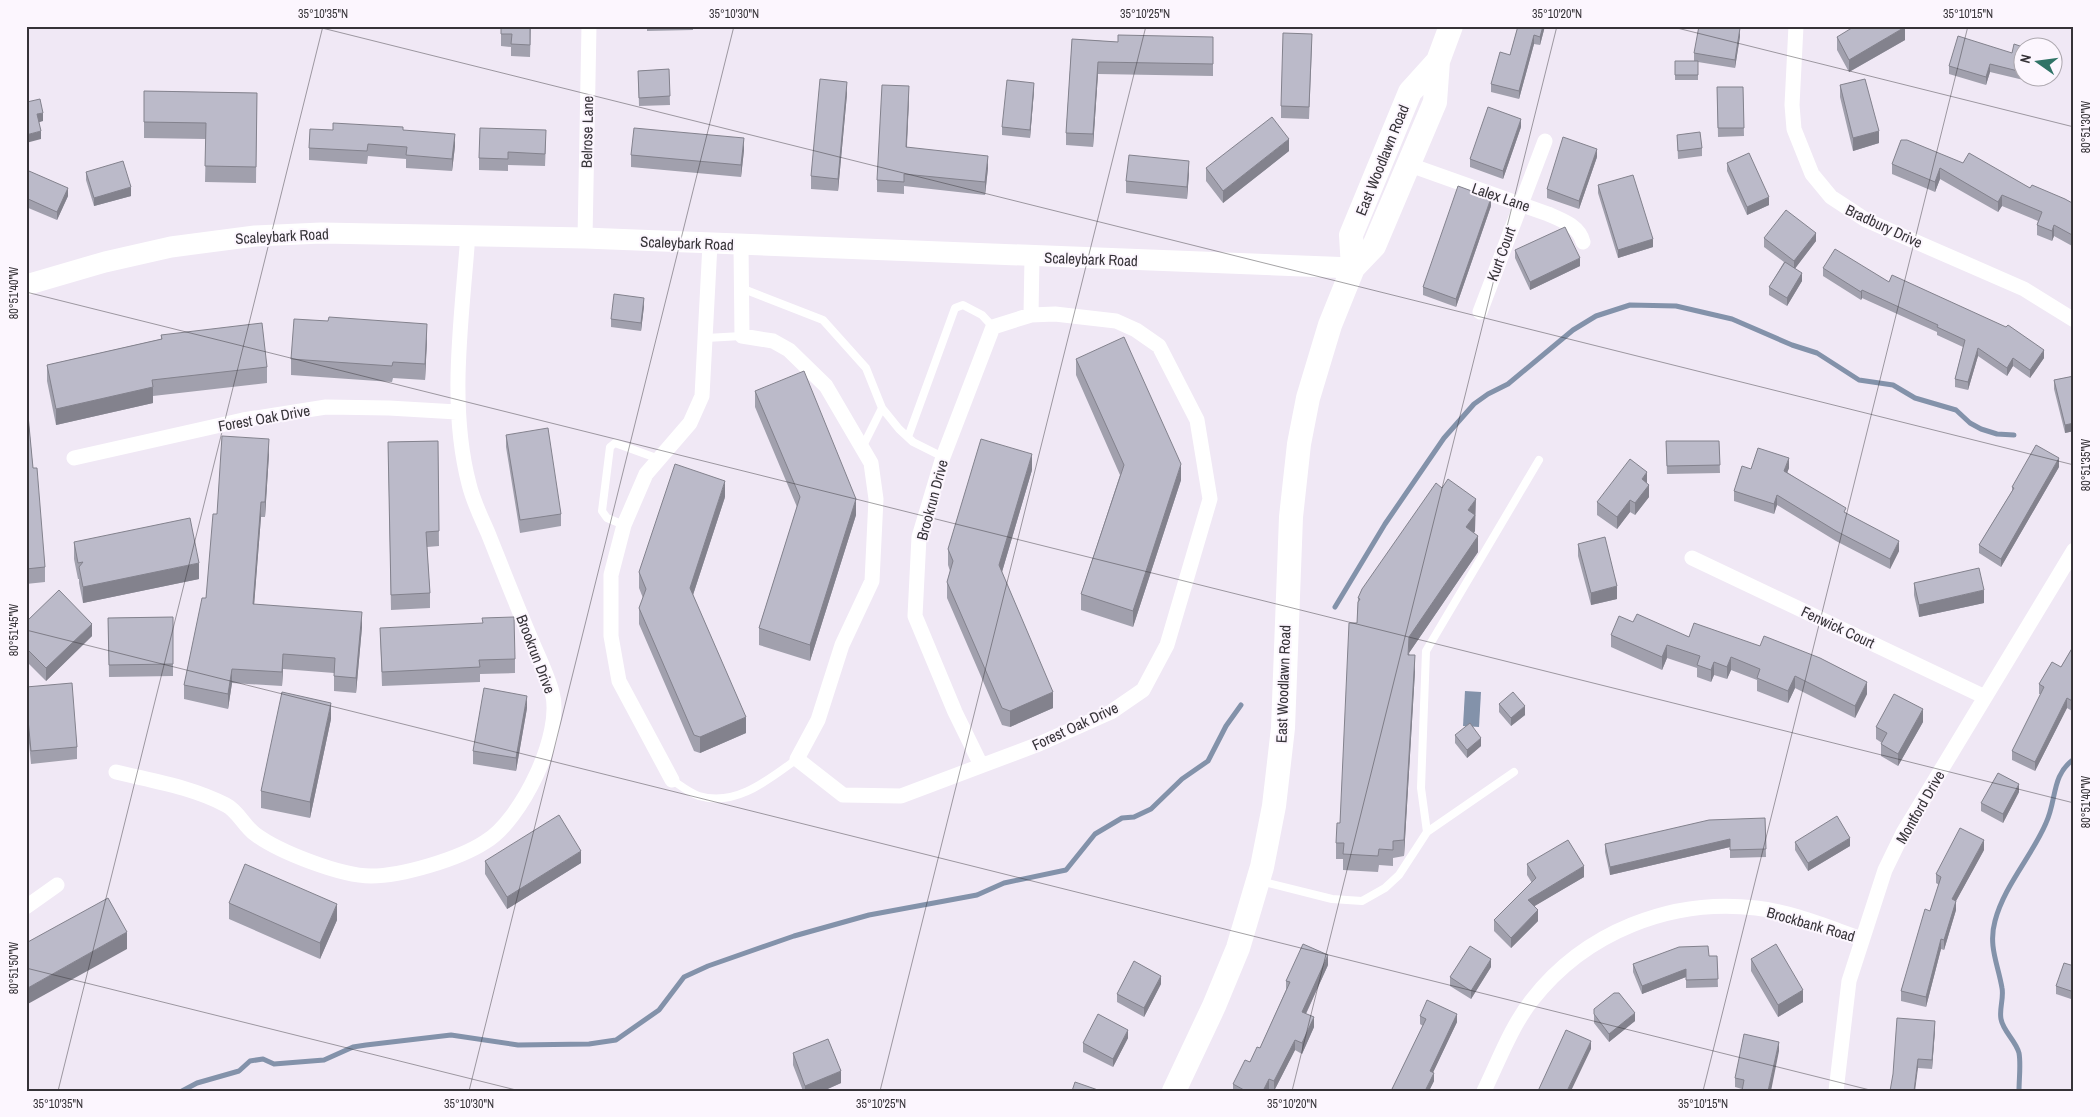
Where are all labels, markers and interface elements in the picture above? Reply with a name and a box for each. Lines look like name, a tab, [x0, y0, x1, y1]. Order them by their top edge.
text: 35°10'35"N	[298, 6, 348, 22]
text: 35°10'30"N	[709, 6, 759, 22]
text: 35°10'25"N	[1120, 6, 1170, 22]
text: 35°10'20"N	[1532, 6, 1582, 22]
text: 35°10'15"N	[1943, 6, 1993, 22]
north arrow	[2012, 38, 2062, 88]
text: N	[2016, 53, 2035, 65]
street label: Belrose Lane	[576, 95, 598, 168]
text: 80°51'30"W	[2078, 100, 2094, 153]
street label: East Woodlawn Road	[1350, 101, 1414, 219]
street label: Lalex Lane	[1469, 177, 1533, 217]
street label: Bradbury Drive	[1842, 199, 1926, 253]
street label: Scaleybark Road	[235, 223, 329, 249]
street label: Kurt Court	[1482, 224, 1521, 284]
street label: Scaleybark Road	[640, 231, 734, 255]
street label: Scaleybark Road	[1044, 247, 1138, 271]
text: 80°51'40"W	[6, 266, 22, 319]
street label: Forest Oak Drive	[216, 400, 312, 436]
text: 80°51'35"W	[2078, 438, 2094, 491]
street label: Brookrun Drive	[911, 457, 953, 543]
street label: Fenwick Court	[1798, 601, 1879, 653]
text: 80°51'45"W	[6, 603, 22, 656]
street label: Brookrun Drive	[511, 612, 561, 697]
street label: East Woodlawn Road	[1270, 625, 1296, 743]
street label: Forest Oak Drive	[1028, 697, 1122, 755]
street label: Montford Drive	[1891, 766, 1950, 847]
text: 80°51'40"W	[2078, 775, 2094, 828]
street label: Brockbank Road	[1764, 901, 1858, 947]
text: 80°51'50"W	[6, 941, 22, 994]
text: 35°10'35"N	[33, 1096, 83, 1112]
text: 35°10'30"N	[444, 1096, 494, 1112]
text: 35°10'25"N	[856, 1096, 906, 1112]
text: 35°10'20"N	[1267, 1096, 1317, 1112]
text: 35°10'15"N	[1678, 1096, 1728, 1112]

